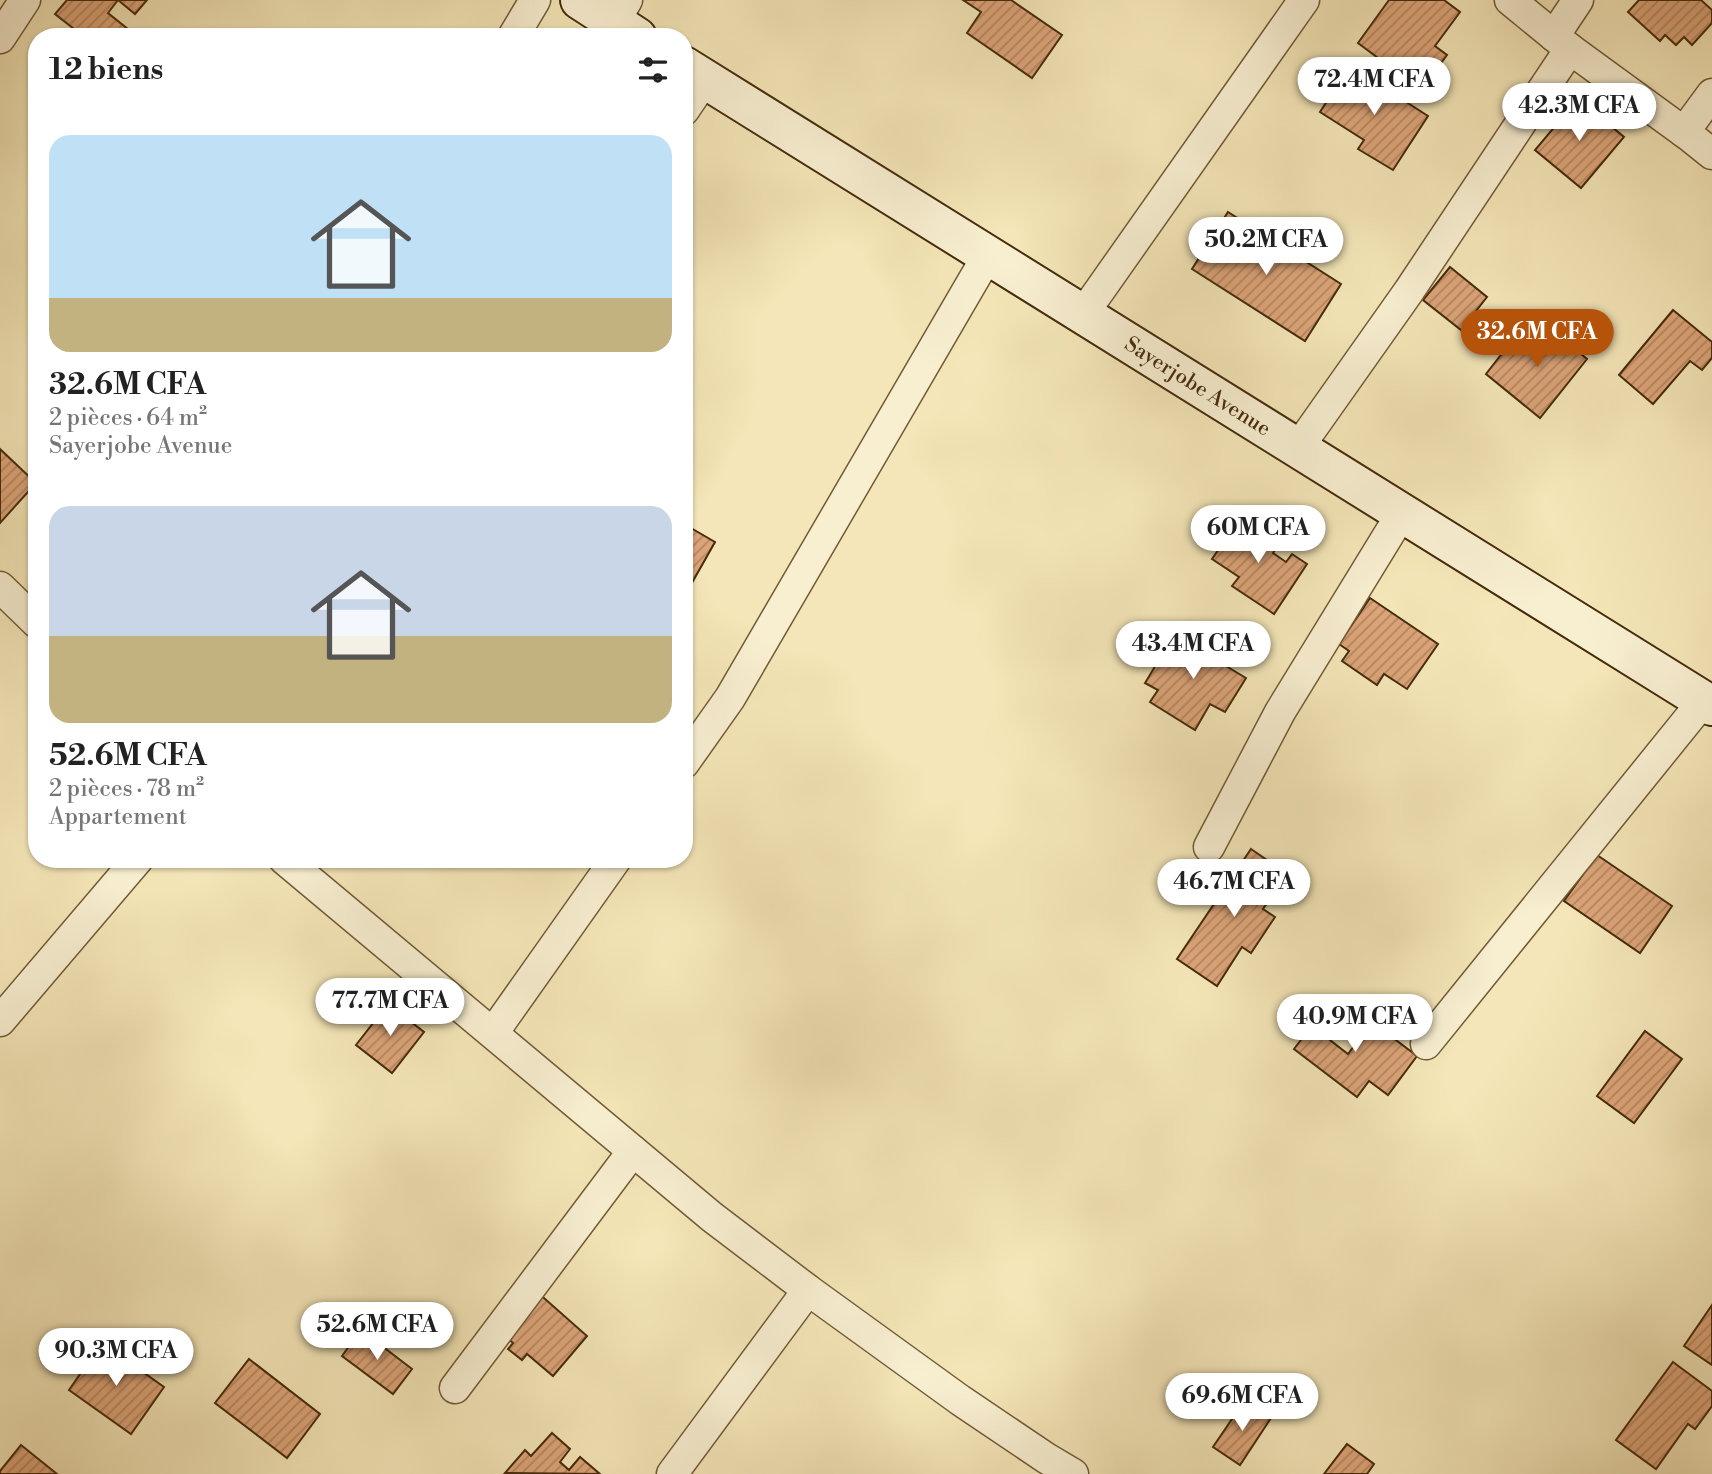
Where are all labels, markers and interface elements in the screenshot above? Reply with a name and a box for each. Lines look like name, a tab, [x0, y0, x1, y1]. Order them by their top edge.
text: 12 biens	[49, 51, 163, 89]
icon: filters	[634, 51, 672, 89]
pin: 72.4M CFA	[1294, 58, 1454, 117]
text: 72.4M CFA	[1314, 66, 1434, 94]
pin: 42.3M CFA	[1499, 83, 1659, 143]
text: 42.3M CFA	[1518, 92, 1640, 120]
icon: home	[298, 181, 424, 307]
pin: 50.2M CFA	[1186, 218, 1346, 277]
text: 50.2M CFA	[1204, 226, 1328, 254]
pin: 32.6M CFA	[1457, 310, 1617, 369]
text: 32.6M CFA	[1477, 318, 1597, 346]
street label: Sayerjobe Avenue	[1120, 331, 1275, 442]
text: 32.6M CFA	[49, 366, 206, 404]
text: 2 pièces · 64 m²	[49, 404, 207, 432]
text: Sayerjobe Avenue	[49, 432, 232, 460]
pin: 60M CFA	[1193, 505, 1323, 565]
text: 60M CFA	[1207, 514, 1309, 542]
icon: home	[298, 552, 424, 678]
pin: 43.4M CFA	[1113, 622, 1273, 681]
text: 43.4M CFA	[1132, 630, 1254, 658]
text: 52.6M CFA	[49, 737, 207, 775]
text: 2 pièces · 78 m²	[49, 775, 204, 803]
text: Appartement	[49, 803, 187, 831]
pin: 46.7M CFA	[1154, 860, 1314, 919]
text: 46.7M CFA	[1173, 868, 1295, 896]
pin: 77.7M CFA	[310, 978, 470, 1038]
text: 77.7M CFA	[331, 987, 449, 1015]
pin: 40.9M CFA	[1275, 995, 1435, 1054]
text: 40.9M CFA	[1293, 1003, 1417, 1031]
pin: 52.6M CFA	[297, 1302, 457, 1362]
text: 52.6M CFA	[317, 1311, 437, 1339]
pin: 90.3M CFA	[36, 1328, 196, 1388]
text: 90.3M CFA	[55, 1337, 177, 1365]
pin: 69.6M CFA	[1162, 1374, 1322, 1433]
text: 69.6M CFA	[1181, 1382, 1303, 1410]

